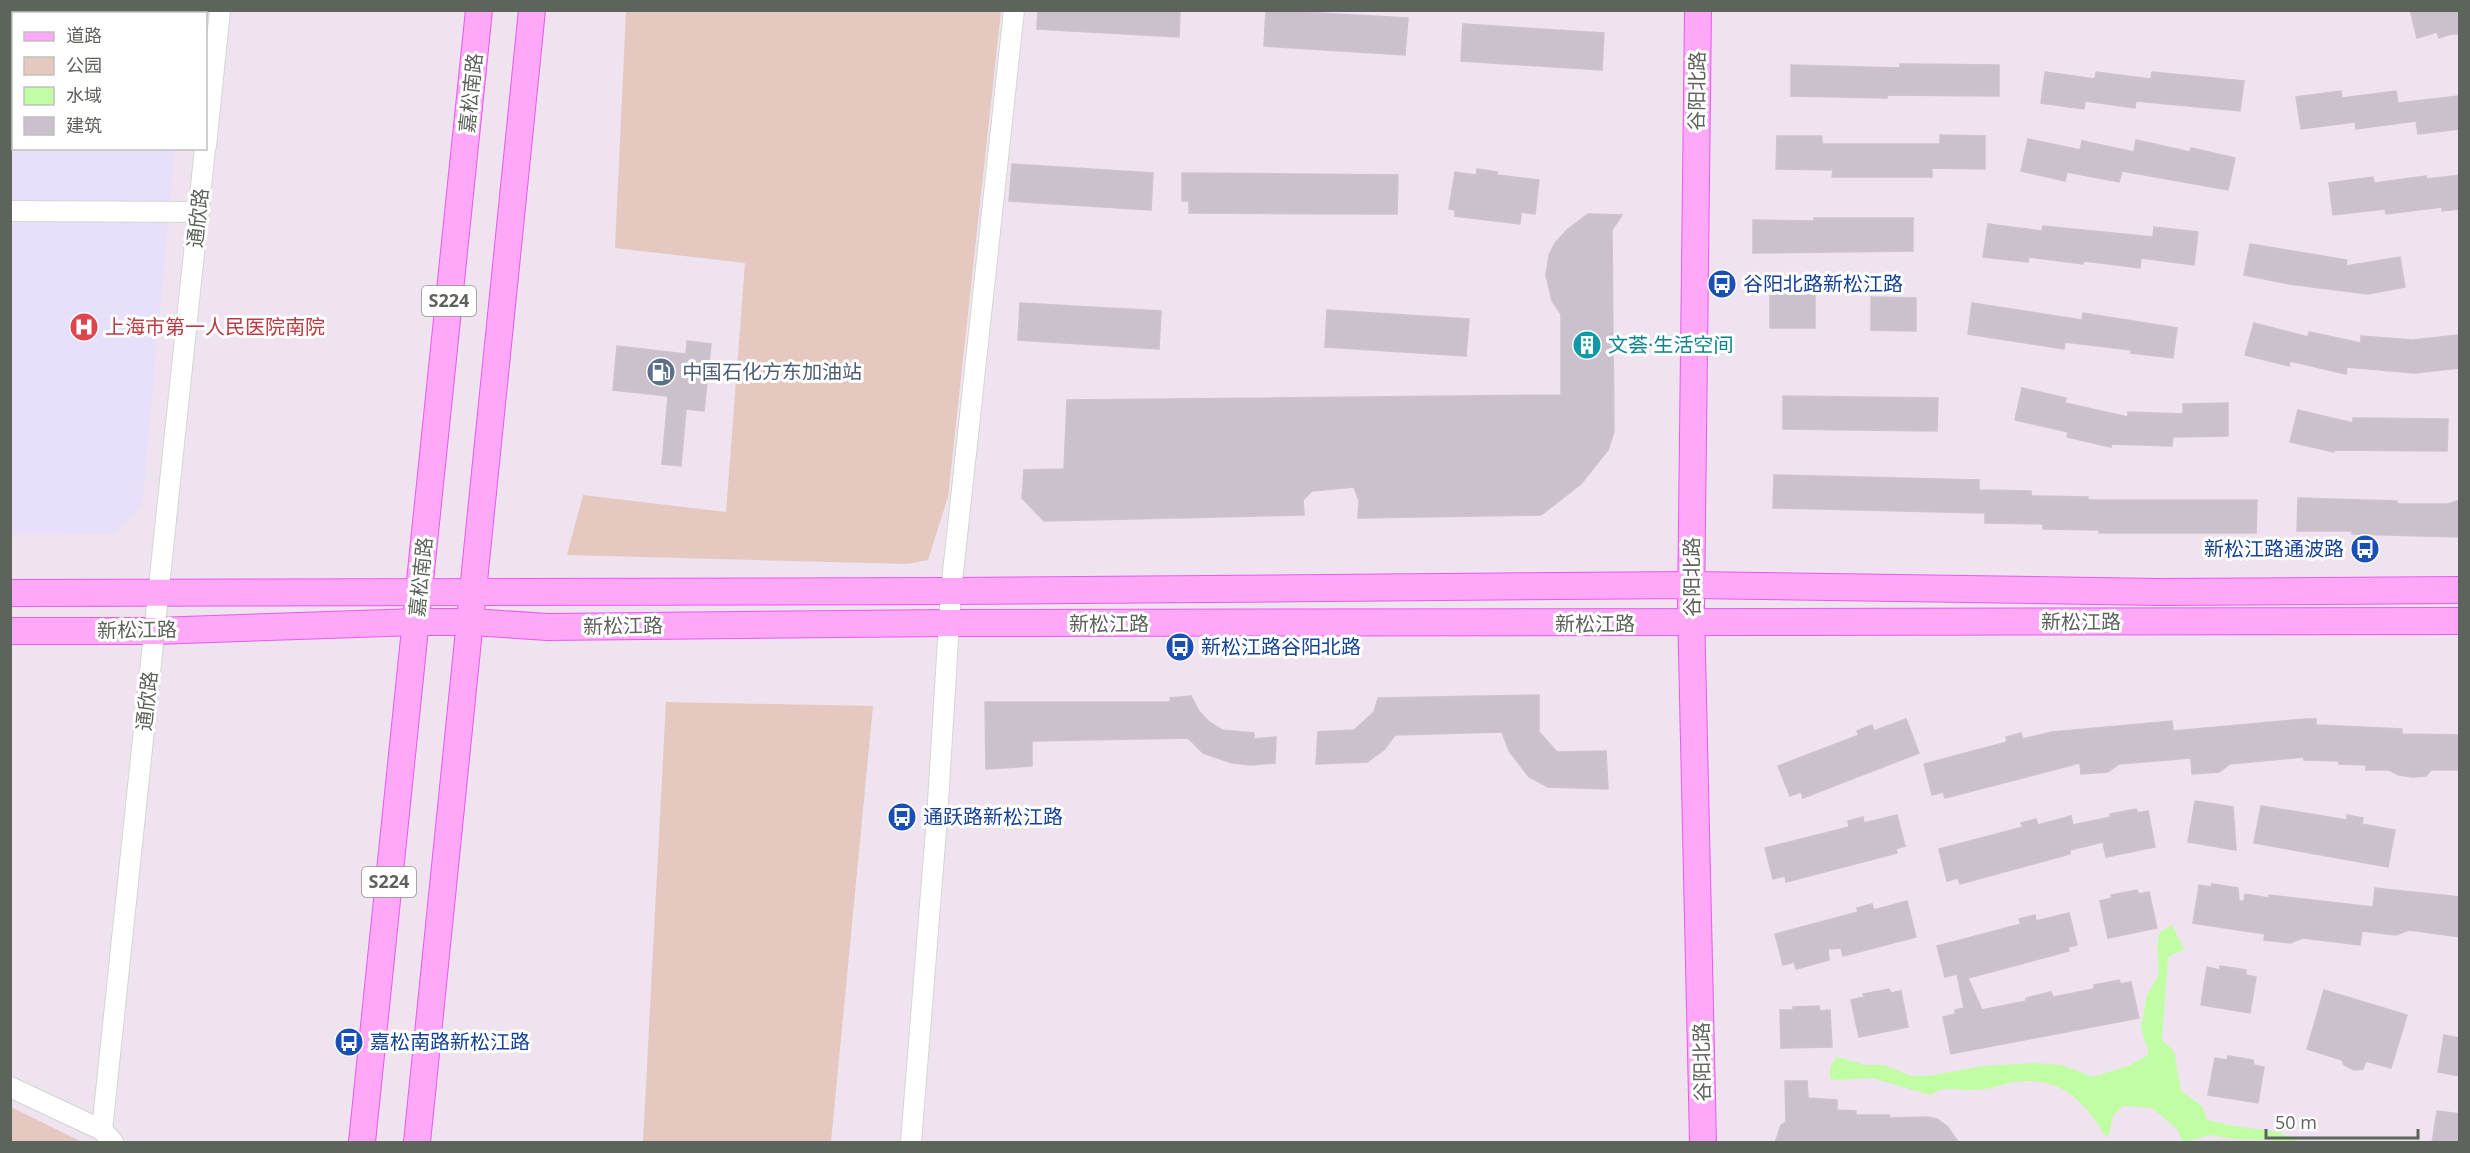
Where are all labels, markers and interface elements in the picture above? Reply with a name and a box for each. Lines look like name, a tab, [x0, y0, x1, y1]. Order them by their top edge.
legend	[12, 12, 207, 150]
text: 道路	[66, 23, 102, 47]
street label: 谷阳北路	[1682, 51, 1711, 131]
street label: 嘉松南路	[453, 52, 488, 134]
text: 公园	[66, 53, 102, 77]
text: 水域	[66, 83, 102, 107]
text: 建筑	[66, 113, 102, 137]
street label: 通欣路	[181, 187, 214, 249]
bus stop icon: 谷阳北路新松江路	[1706, 268, 1738, 300]
place label: 谷阳北路新松江路	[1743, 270, 1903, 297]
road number: S224	[422, 286, 476, 316]
hospital icon: 上海市第一人民医院南院	[68, 311, 100, 343]
place label: 上海市第一人民医院南院	[105, 313, 325, 340]
building icon: 文荟·生活空间	[1571, 329, 1603, 361]
place label: 文荟·生活空间	[1608, 331, 1733, 358]
fuel station icon: 中国石化方东加油站	[645, 356, 677, 388]
place label: 中国石化方东加油站	[682, 358, 862, 385]
bus stop icon: 新松江路通波路	[2349, 533, 2381, 565]
place label: 新松江路通波路	[2204, 535, 2344, 562]
street label: 嘉松南路	[403, 536, 438, 618]
street label: 谷阳北路	[1678, 537, 1705, 617]
street label: 新松江路	[2041, 608, 2121, 635]
street label: 新松江路	[1069, 610, 1149, 637]
street label: 新松江路	[1555, 610, 1635, 637]
street label: 新松江路	[583, 611, 663, 640]
street label: 新松江路	[97, 615, 177, 644]
bus stop icon: 新松江路谷阳北路	[1164, 631, 1196, 663]
place label: 新松江路谷阳北路	[1201, 633, 1361, 660]
street label: 通欣路	[130, 670, 163, 732]
bus stop icon: 通跃路新松江路	[886, 801, 918, 833]
place label: 通跃路新松江路	[923, 803, 1063, 830]
road number: S224	[362, 867, 416, 897]
street label: 谷阳北路	[1687, 1022, 1716, 1102]
bus stop icon: 嘉松南路新松江路	[333, 1026, 365, 1058]
place label: 嘉松南路新松江路	[370, 1028, 530, 1055]
scale bar	[2266, 1102, 2418, 1140]
text: 50 m	[2275, 1110, 2317, 1134]

